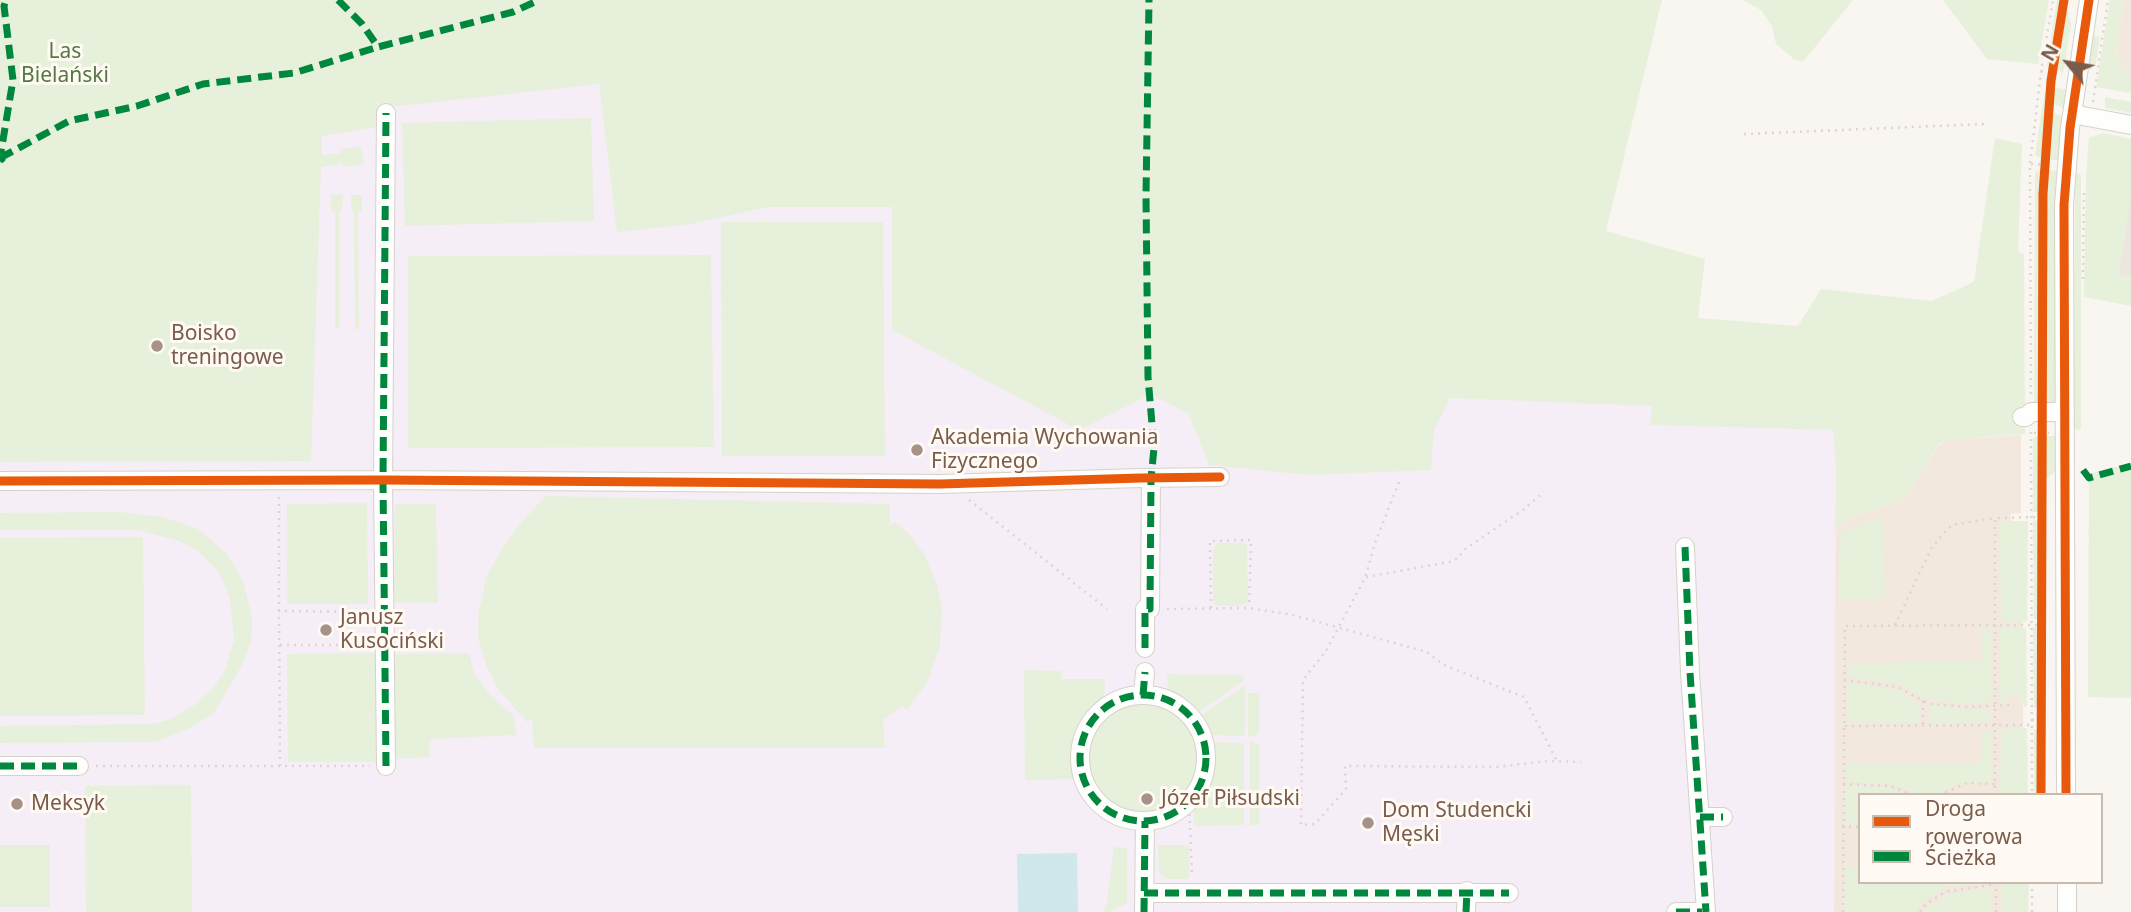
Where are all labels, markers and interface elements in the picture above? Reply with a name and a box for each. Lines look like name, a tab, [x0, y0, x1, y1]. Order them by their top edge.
north arrow	[2033, 28, 2103, 98]
park label: Las Bielański	[21, 39, 109, 89]
text: N	[2035, 39, 2065, 66]
place label: Boisko treningowe	[171, 321, 284, 371]
marker: Boisko treningowe	[149, 338, 165, 354]
place label: Akademia Wychowania Fizycznego	[931, 425, 1159, 475]
marker: Akademia Wychowania Fizycznego	[909, 442, 925, 458]
place label: Janusz Kusociński	[340, 605, 444, 655]
marker: Janusz Kusociński	[318, 622, 334, 638]
place label: Józef Piłsudski	[1161, 786, 1300, 812]
place label: Meksyk	[31, 791, 105, 817]
marker: Józef Piłsudski	[1139, 791, 1155, 807]
legend	[1858, 793, 2103, 884]
text: Droga rowerowa	[1925, 794, 2023, 850]
marker: Meksyk	[9, 796, 25, 812]
place label: Dom Studencki Męski	[1382, 798, 1532, 848]
marker: Dom Studencki Męski	[1360, 815, 1376, 831]
text: Ścieżka	[1925, 843, 1997, 871]

